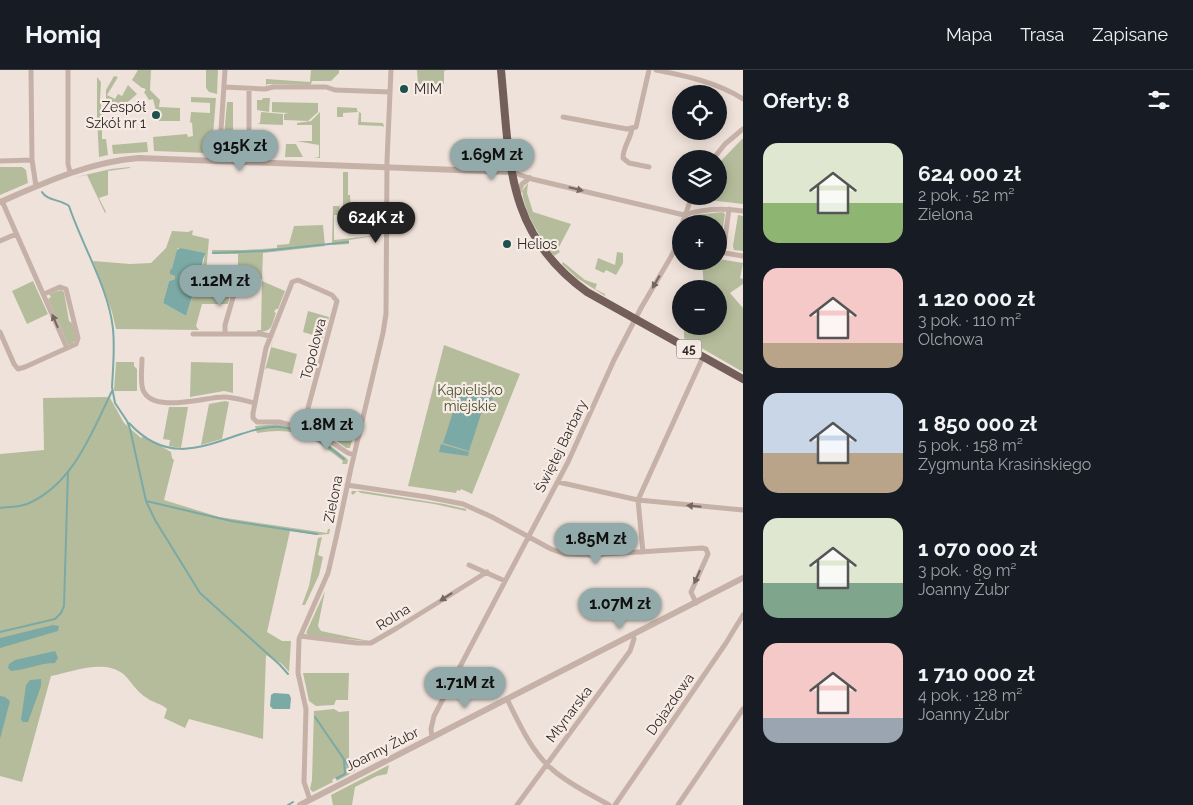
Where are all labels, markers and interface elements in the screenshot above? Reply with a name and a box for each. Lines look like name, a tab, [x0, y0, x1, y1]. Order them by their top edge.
text: Homiq	[25, 20, 101, 49]
text: Mapa	[946, 24, 992, 45]
text: Trasa	[1020, 24, 1064, 45]
text: Zapisane	[1092, 24, 1168, 45]
place label: MIM	[414, 81, 442, 97]
marker: MIM	[398, 83, 410, 95]
map controls	[672, 85, 727, 335]
button: locate	[672, 85, 727, 140]
icon: filters	[1145, 86, 1173, 114]
text: Oferty: 8	[763, 88, 850, 113]
place label: Zespół Szkół nr 1	[86, 99, 147, 131]
marker: Zespół Szkół nr 1	[150, 109, 162, 121]
pin: 915K zł	[194, 129, 286, 172]
text: 915K zł	[213, 136, 267, 155]
pin: 1.69M zł	[440, 138, 544, 181]
text: 1.69M zł	[461, 145, 523, 164]
button: layers	[672, 150, 727, 205]
text: 624 000 zł	[918, 161, 1021, 186]
icon: home	[803, 163, 863, 223]
one-way arrow	[568, 185, 583, 193]
text: 2 pok. · 52 m²	[918, 186, 1015, 205]
pin: 624K zł	[330, 202, 422, 244]
text: Zielona	[918, 205, 973, 224]
text: 624K zł	[348, 208, 404, 227]
button: +	[672, 215, 727, 270]
place label: Helios	[517, 236, 558, 252]
marker: Helios	[501, 238, 513, 250]
pin: 1.12M zł	[168, 264, 272, 307]
text: 1.12M zł	[190, 271, 250, 290]
one-way arrow	[651, 276, 660, 289]
button: −	[672, 280, 727, 335]
text: 1 120 000 zł	[918, 286, 1035, 311]
icon: home	[803, 288, 863, 348]
text: 3 pok. · 110 m²	[918, 311, 1021, 330]
one-way arrow	[51, 314, 59, 328]
street label: Topolowa	[297, 317, 329, 381]
text: Olchowa	[918, 330, 983, 349]
road number: 45	[676, 340, 702, 358]
park label: Kąpielisko miejskie	[437, 382, 503, 414]
street label: Świętej Barbary	[531, 396, 591, 495]
pin: 1.8M zł	[281, 408, 373, 451]
text: 1 850 000 zł	[918, 411, 1037, 436]
icon: home	[803, 413, 863, 473]
text: 1.8M zł	[301, 415, 353, 434]
text: 5 pok. · 158 m²	[918, 436, 1023, 455]
text: Zygmunta Krasińskiego	[918, 455, 1091, 474]
street label: Zielona	[321, 474, 345, 524]
one-way arrow	[686, 501, 702, 509]
pin: 1.85M zł	[544, 522, 648, 565]
text: 1.85M zł	[565, 529, 627, 548]
text: 1 070 000 zł	[918, 536, 1037, 561]
icon: home	[803, 538, 863, 598]
text: 3 pok. · 89 m²	[918, 561, 1017, 580]
one-way arrow	[693, 570, 701, 584]
text: Joanny Żubr	[918, 580, 1009, 599]
pin: 1.07M zł	[568, 588, 672, 630]
one-way arrow	[439, 592, 452, 602]
text: 1.07M zł	[589, 594, 651, 613]
street label: Rolna	[373, 600, 413, 634]
text: 1 710 000 zł	[918, 661, 1035, 686]
icon: home	[803, 663, 863, 723]
pin: 1.71M zł	[413, 666, 517, 709]
street label: Dojazdowa	[643, 670, 697, 738]
text: 1.71M zł	[435, 673, 495, 692]
street label: Młynarska	[543, 683, 595, 745]
text: 4 pok. · 128 m²	[918, 686, 1023, 705]
text: Joanny Żubr	[918, 705, 1009, 724]
street label: Joanny Żubr	[342, 722, 421, 774]

